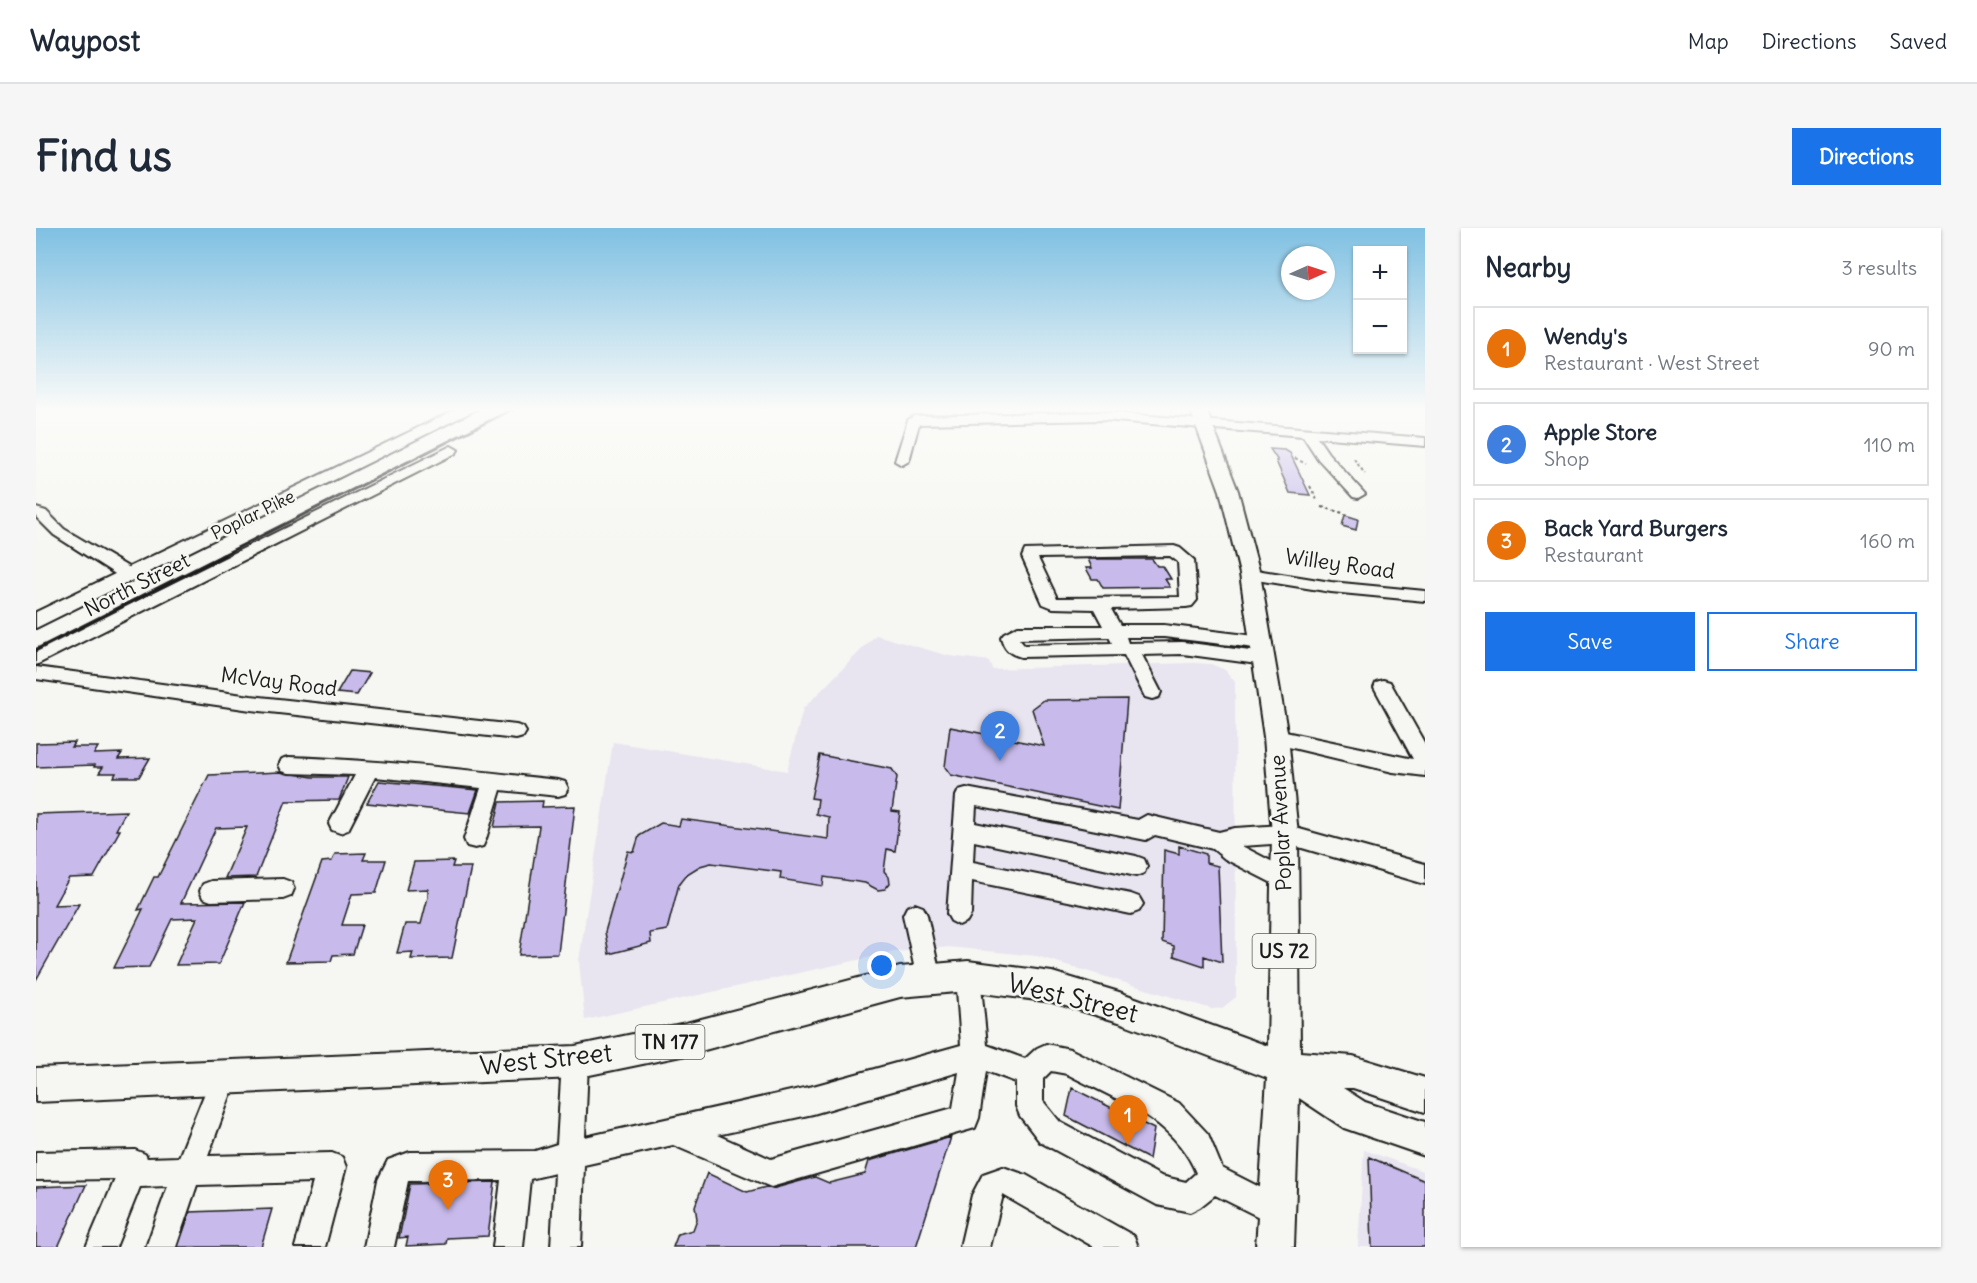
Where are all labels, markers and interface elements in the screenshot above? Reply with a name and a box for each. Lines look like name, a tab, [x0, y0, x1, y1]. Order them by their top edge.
text: Waypost	[30, 23, 140, 59]
text: Map	[1688, 28, 1729, 55]
text: Directions	[1762, 28, 1856, 55]
text: Saved	[1889, 28, 1947, 55]
button: Directions	[1792, 128, 1941, 185]
text: Find us	[36, 130, 172, 182]
north arrow	[1281, 246, 1335, 300]
map controls	[1353, 246, 1407, 354]
button: +	[1353, 246, 1407, 300]
text: Nearby	[1485, 251, 1571, 284]
text: 3 results	[1841, 255, 1917, 280]
button: −	[1353, 300, 1407, 354]
text: Wendy's	[1544, 322, 1627, 350]
text: 1	[1503, 336, 1510, 361]
text: 90 m	[1868, 336, 1915, 361]
text: Restaurant · West Street	[1544, 350, 1760, 375]
text: Apple Store	[1544, 418, 1657, 446]
text: 2	[1501, 432, 1512, 457]
text: 110 m	[1864, 432, 1915, 457]
text: Shop	[1544, 446, 1589, 471]
street label: Poplar Pike	[207, 484, 298, 545]
text: Back Yard Burgers	[1544, 514, 1728, 542]
text: 3	[1501, 528, 1512, 553]
text: 160 m	[1860, 528, 1915, 553]
street label: Willey Road	[1283, 542, 1397, 585]
text: Restaurant	[1544, 542, 1643, 567]
street label: North Street	[79, 546, 194, 623]
button: Save	[1485, 612, 1695, 671]
button: Share	[1707, 612, 1917, 671]
street label: McVay Road	[219, 661, 339, 702]
pin: 2	[980, 712, 1020, 761]
street label: Poplar Avenue	[1263, 754, 1298, 892]
road number: US 72	[1252, 934, 1316, 968]
your location	[867, 951, 896, 980]
street label: West Street	[1005, 965, 1142, 1030]
road number: TN 177	[636, 1025, 704, 1059]
street label: West Street	[478, 1035, 614, 1082]
pin: 1	[1108, 1096, 1148, 1145]
pin: 3	[428, 1160, 468, 1210]

